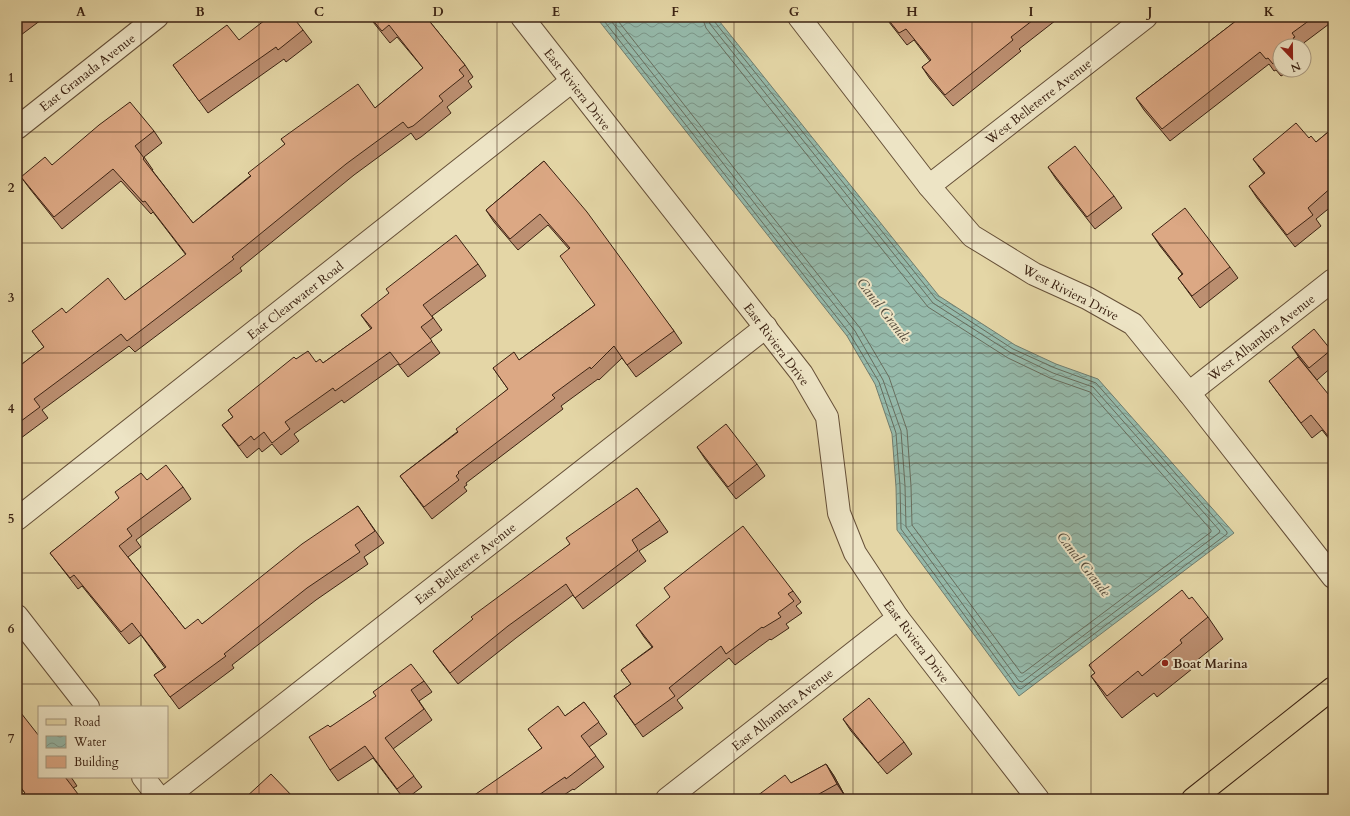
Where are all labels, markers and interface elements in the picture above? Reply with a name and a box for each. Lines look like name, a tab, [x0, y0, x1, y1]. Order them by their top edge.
text: A	[76, 3, 86, 21]
text: B	[195, 3, 205, 21]
text: C	[314, 3, 324, 21]
text: D	[432, 3, 444, 21]
text: E	[552, 3, 560, 21]
text: F	[671, 3, 679, 21]
text: G	[789, 3, 800, 21]
text: H	[906, 3, 918, 21]
text: I	[1028, 3, 1034, 21]
text: J	[1146, 3, 1153, 21]
text: K	[1264, 3, 1275, 21]
street label: East Granada Avenue	[36, 29, 139, 116]
north arrow	[1272, 38, 1312, 78]
street label: East Riviera Drive	[539, 45, 615, 135]
street label: West Belleterre Avenue	[981, 54, 1096, 150]
text: N	[1288, 58, 1303, 76]
text: 1	[8, 69, 14, 87]
text: 2	[8, 179, 15, 197]
street label: East Clearwater Road	[244, 257, 348, 344]
street label: West Riviera Drive	[1018, 260, 1122, 325]
water label: Canal Grande	[852, 274, 915, 347]
text: 3	[8, 289, 15, 307]
street label: West Alhambra Avenue	[1203, 290, 1319, 386]
street label: East Riviera Drive	[739, 299, 813, 390]
text: 4	[8, 400, 15, 418]
text: 5	[8, 510, 14, 528]
street label: East Belleterre Avenue	[411, 519, 520, 609]
water label: Canal Grande	[1052, 528, 1115, 601]
street label: East Riviera Drive	[879, 596, 953, 687]
text: 6	[8, 620, 15, 638]
place label: Boat Marina	[1173, 655, 1248, 673]
marker: Boat Marina	[1160, 658, 1170, 668]
street label: East Alhambra Avenue	[728, 664, 837, 755]
legend	[38, 706, 168, 778]
text: Road	[74, 714, 101, 730]
text: 7	[8, 730, 15, 748]
text: Water	[73, 734, 107, 750]
text: Building	[74, 754, 119, 770]

